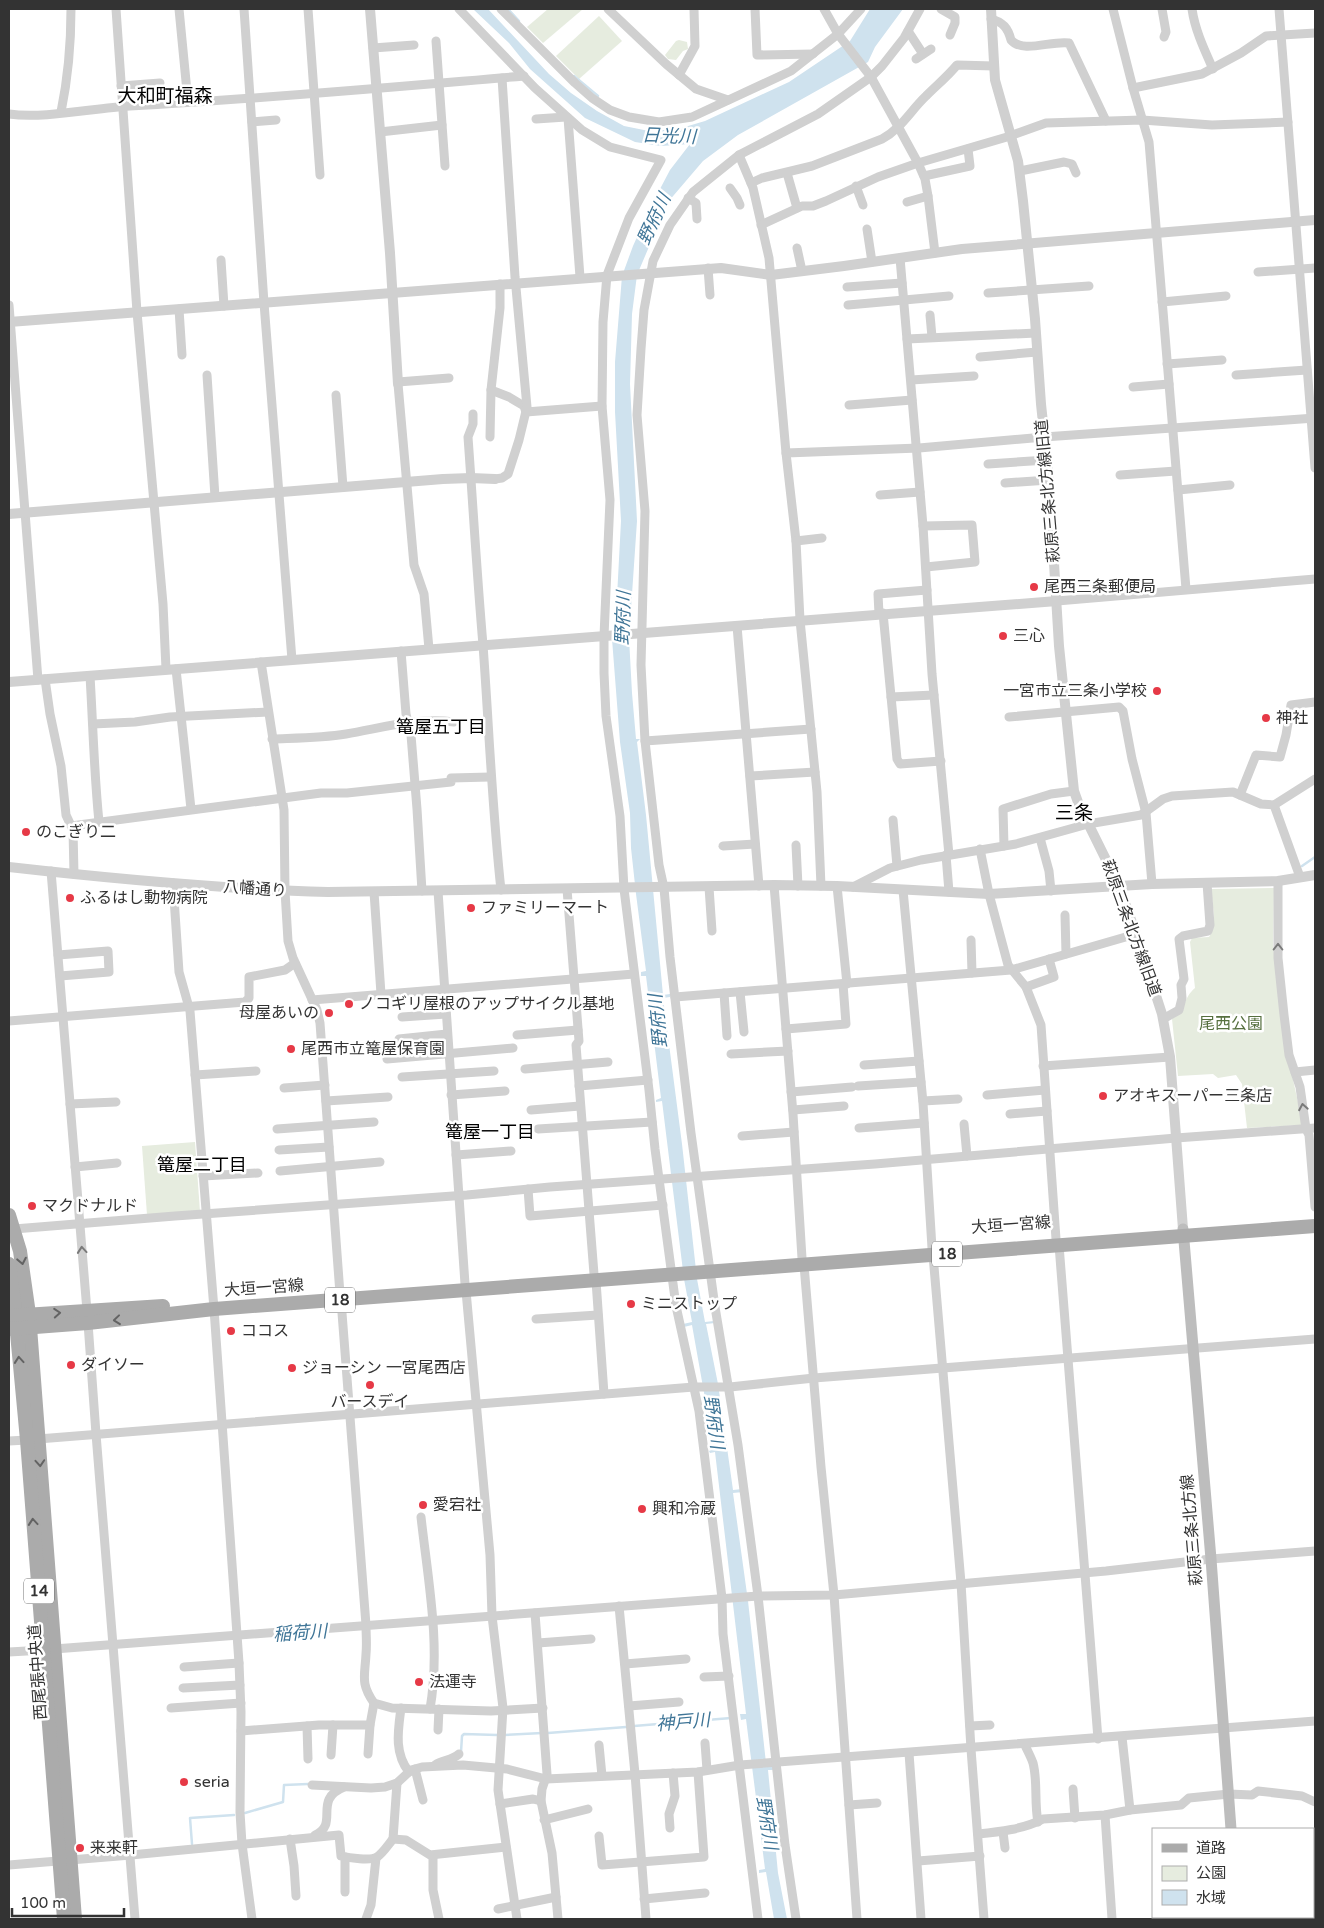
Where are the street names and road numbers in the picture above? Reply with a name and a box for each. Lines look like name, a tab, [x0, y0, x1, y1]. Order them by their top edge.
street label: 萩原三条北方線旧道	[1032, 418, 1064, 564]
street label: 萩原三条北方線旧道	[1097, 857, 1165, 999]
street label: 八幡通り	[222, 877, 288, 901]
street label: 大垣一宮線	[970, 1212, 1052, 1238]
road number: 18	[932, 1242, 962, 1266]
street label: 大垣一宮線	[223, 1275, 305, 1301]
road number: 18	[325, 1288, 355, 1312]
street label: 萩原三条北方線	[1177, 1473, 1207, 1587]
road number: 14	[24, 1578, 54, 1604]
street label: 西尾張中央道	[25, 1623, 51, 1721]

